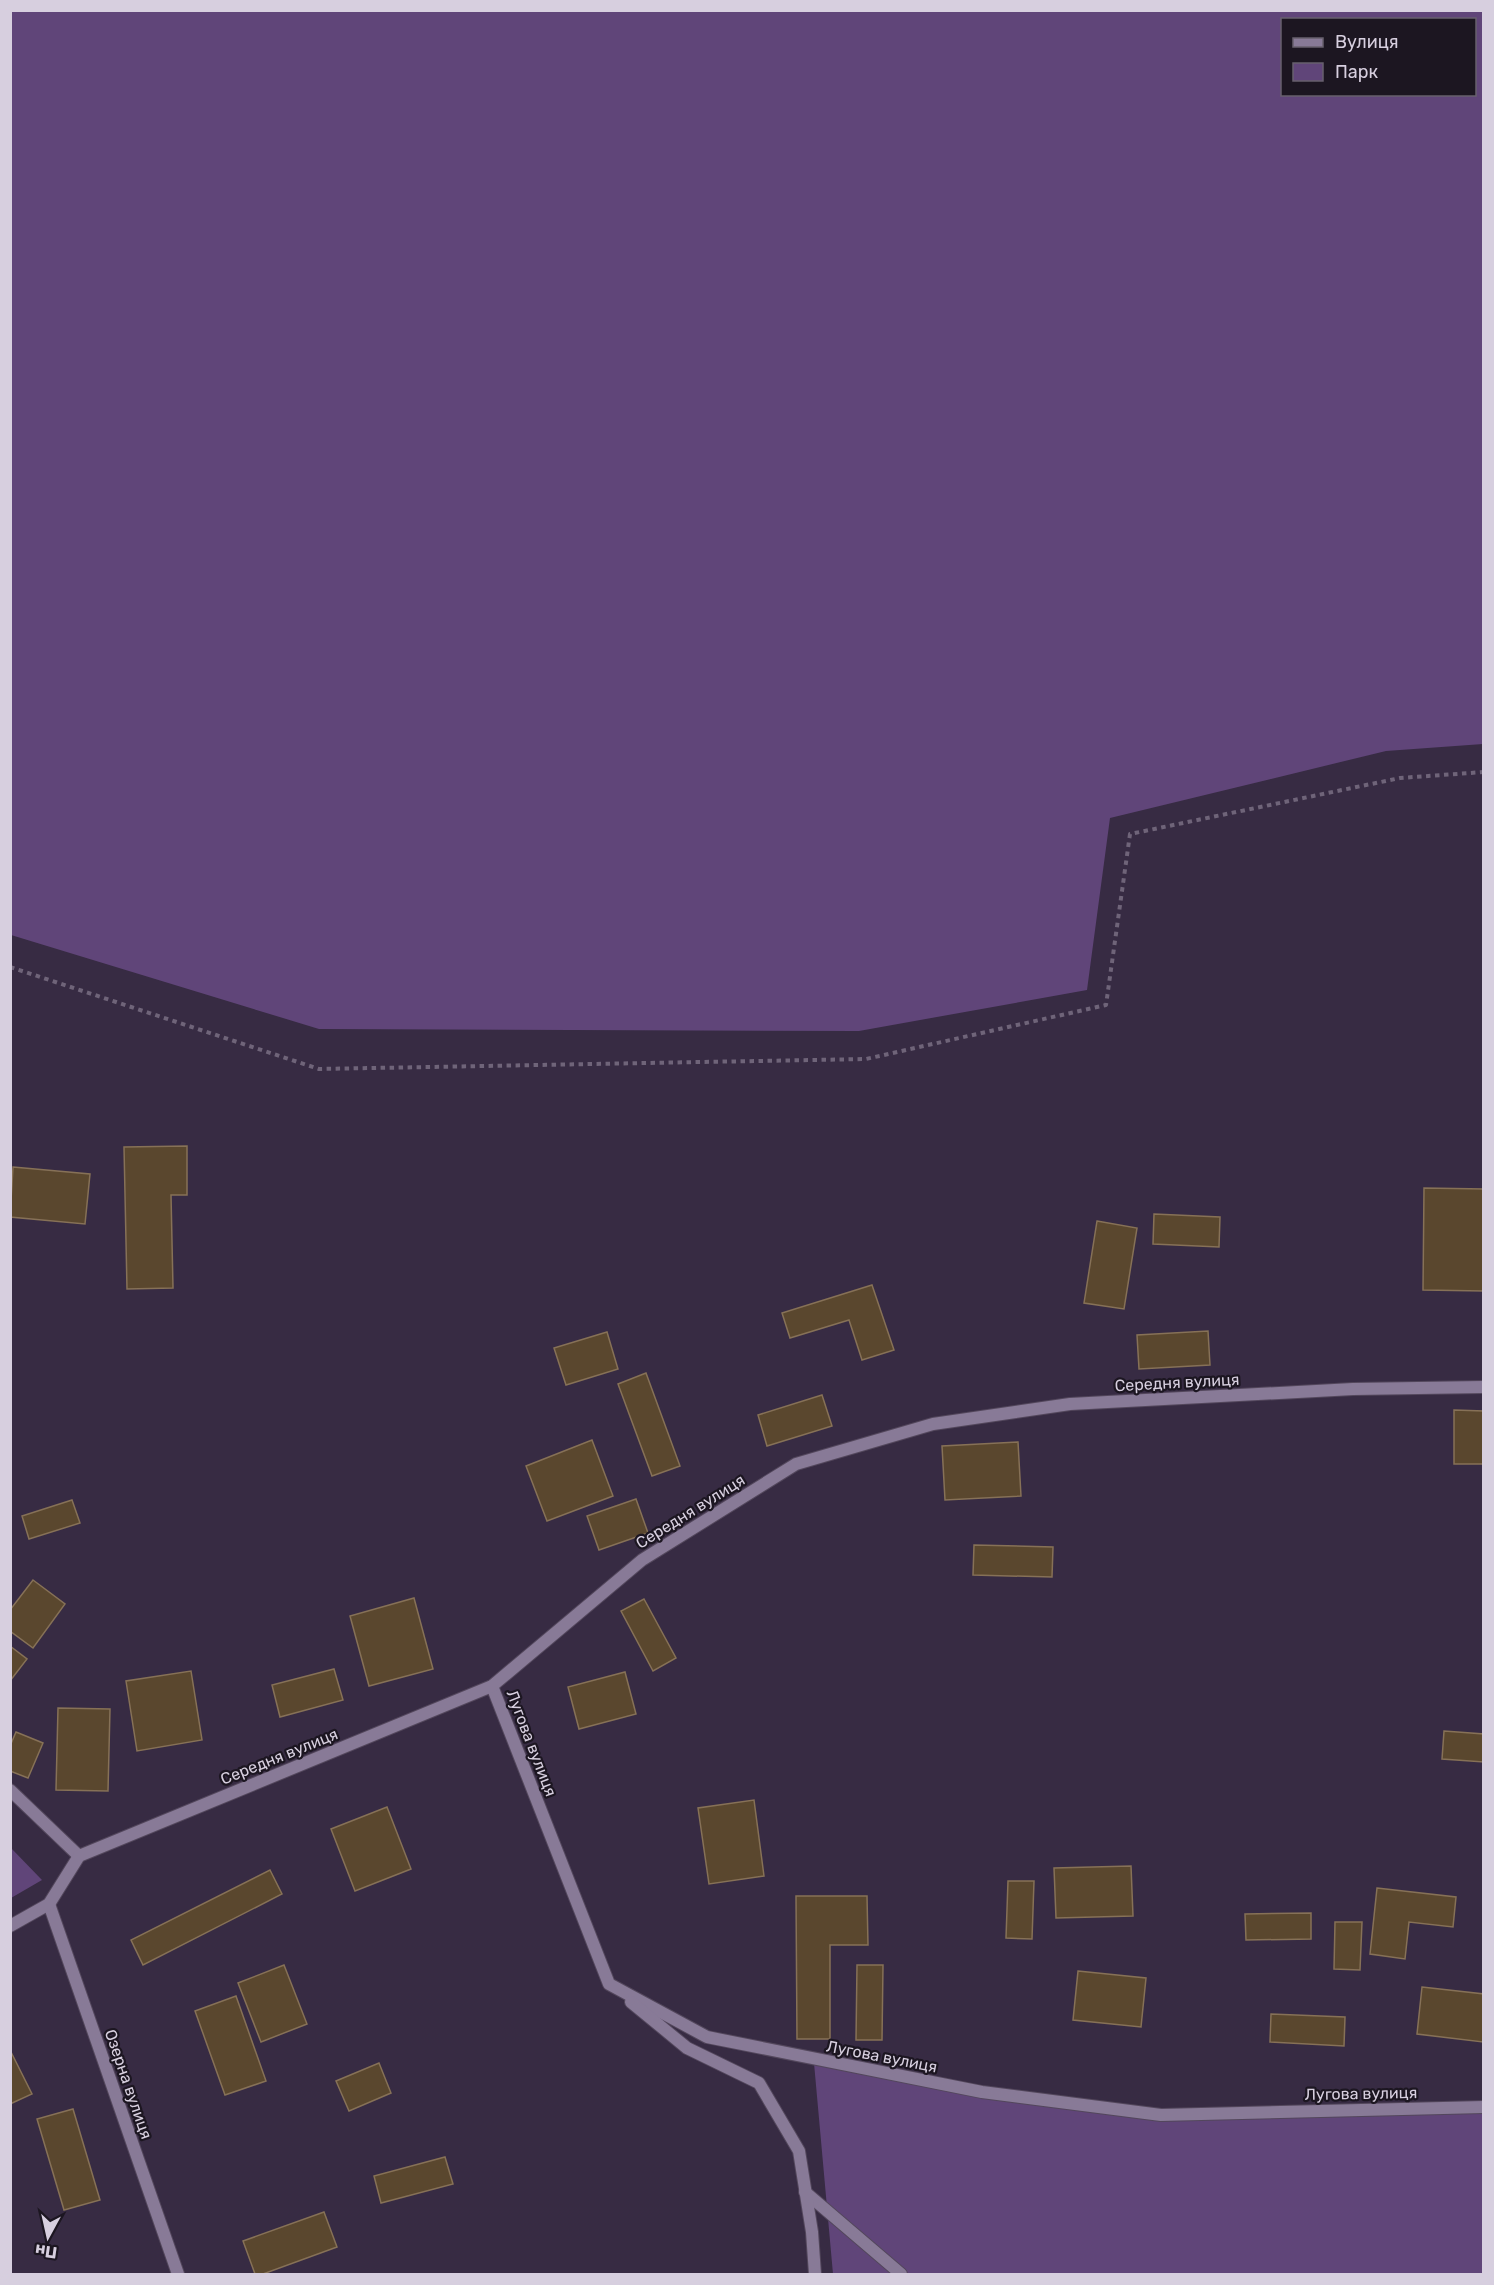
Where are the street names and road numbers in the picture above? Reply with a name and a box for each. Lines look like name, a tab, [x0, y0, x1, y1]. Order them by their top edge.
street label: Середня вулиця	[1114, 1370, 1240, 1395]
street label: Середня вулиця	[632, 1470, 748, 1553]
street label: Лугова вулиця	[502, 1687, 561, 1799]
street label: Середня вулиця	[218, 1724, 341, 1789]
street label: Озерна вулиця	[101, 2027, 156, 2142]
street label: Лугова вулиця	[825, 2036, 939, 2077]
street label: Лугова вулиця	[1305, 2083, 1417, 2104]

